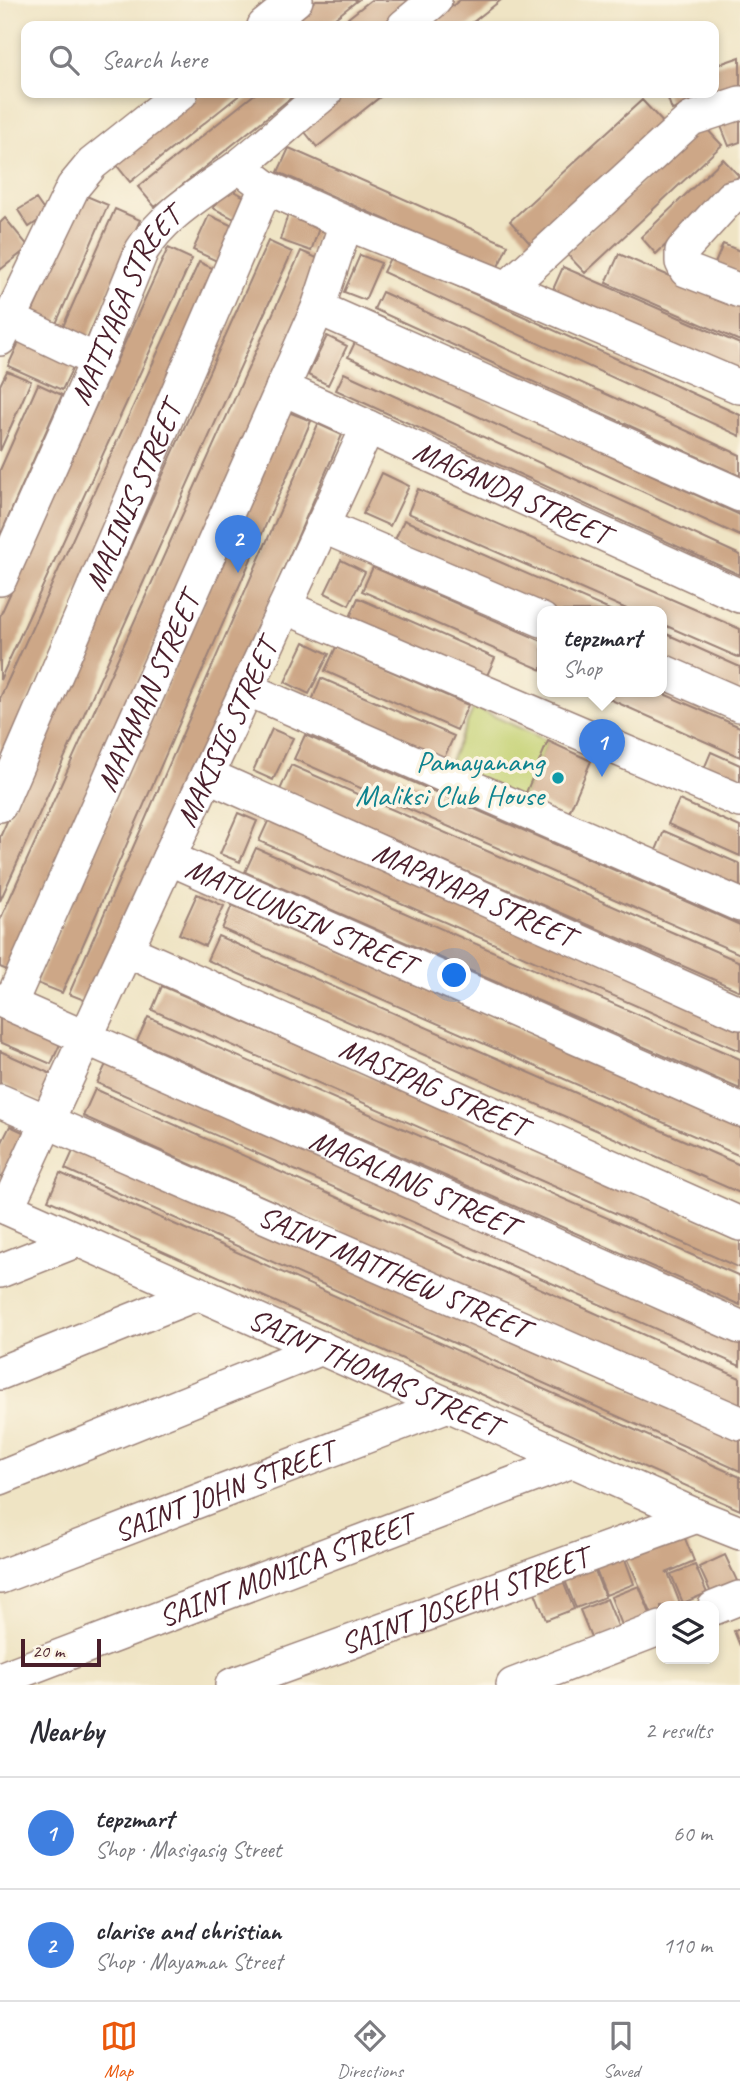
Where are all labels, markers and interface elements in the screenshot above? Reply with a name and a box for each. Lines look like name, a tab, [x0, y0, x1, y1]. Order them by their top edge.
search box	[21, 21, 719, 98]
icon: search	[45, 41, 83, 79]
text: Search here	[101, 43, 207, 76]
street label: MATIYAGA STREET	[61, 193, 194, 410]
street label: MALINIS STREET	[76, 390, 193, 596]
street label: MAGANDA STREET	[408, 431, 622, 556]
pin: 2	[215, 515, 261, 573]
street label: MAYAMAN STREET	[88, 581, 211, 797]
popup	[537, 606, 667, 697]
text: tepzmart	[563, 621, 641, 654]
street label: MAKISIG STREET	[167, 627, 289, 833]
text: Shop	[563, 654, 602, 683]
pin: 1	[579, 719, 625, 777]
place label: Pamayanang Maliksi Club House	[355, 742, 546, 814]
marker: Pamayanang Maliksi Club House	[550, 770, 566, 786]
street label: MAPAYAPA STREET	[367, 833, 586, 958]
street label: MATULUNGIN STREET	[180, 849, 427, 986]
your location	[437, 958, 471, 992]
street label: MASIPAG STREET	[334, 1029, 539, 1148]
street label: MAGALANG STREET	[304, 1120, 529, 1248]
street label: SAINT MATTHEW STREET	[253, 1197, 541, 1350]
street label: SAINT THOMAS STREET	[243, 1299, 513, 1448]
street label: SAINT JOHN STREET	[108, 1429, 346, 1551]
street label: SAINT MONICA STREET	[153, 1502, 424, 1636]
street label: SAINT JOSEPH STREET	[335, 1536, 600, 1663]
map controls	[656, 1601, 719, 1664]
button: layers	[656, 1601, 719, 1664]
scale bar	[21, 1636, 102, 1668]
text: 20 m	[32, 1639, 64, 1663]
text: Nearby	[28, 1712, 104, 1750]
text: 2 results	[645, 1716, 712, 1745]
text: tepzmart	[95, 1802, 174, 1835]
text: 1	[46, 1819, 56, 1848]
text: 60 m	[673, 1819, 712, 1848]
text: Shop · Masigasig Street	[95, 1835, 281, 1864]
text: clarise and christian	[95, 1914, 281, 1947]
text: 2	[46, 1931, 56, 1960]
text: 110 m	[663, 1931, 712, 1960]
text: Shop · Mayaman Street	[95, 1947, 282, 1976]
tab: Map	[100, 2017, 138, 2083]
tab: Directions	[337, 2017, 403, 2083]
tab: Saved	[602, 2017, 640, 2083]

